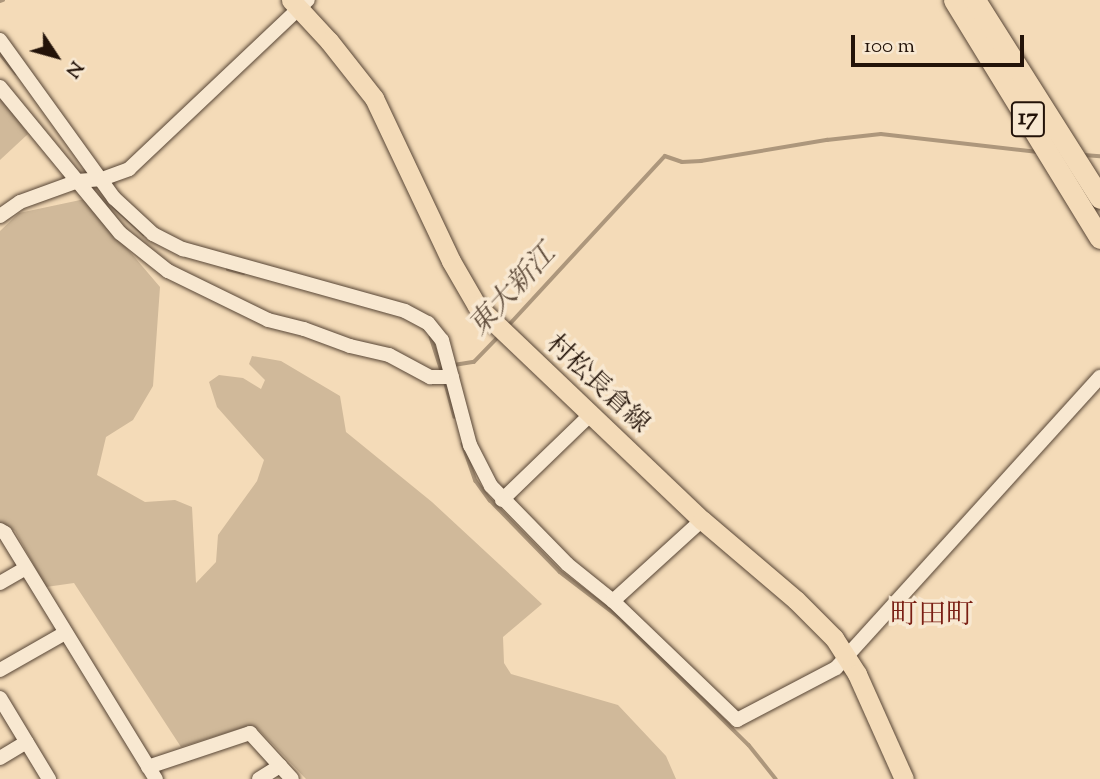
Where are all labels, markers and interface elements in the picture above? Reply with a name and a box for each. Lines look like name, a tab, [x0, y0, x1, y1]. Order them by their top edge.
north arrow	[21, 21, 91, 91]
scale bar	[855, 21, 1028, 65]
text: 100 m	[864, 32, 915, 62]
text: N	[58, 55, 89, 83]
road number: 17	[1010, 98, 1046, 140]
water label: 東大新江	[463, 239, 563, 343]
street label: 村松長倉線	[539, 329, 655, 441]
district label: 町田町	[890, 599, 974, 633]

